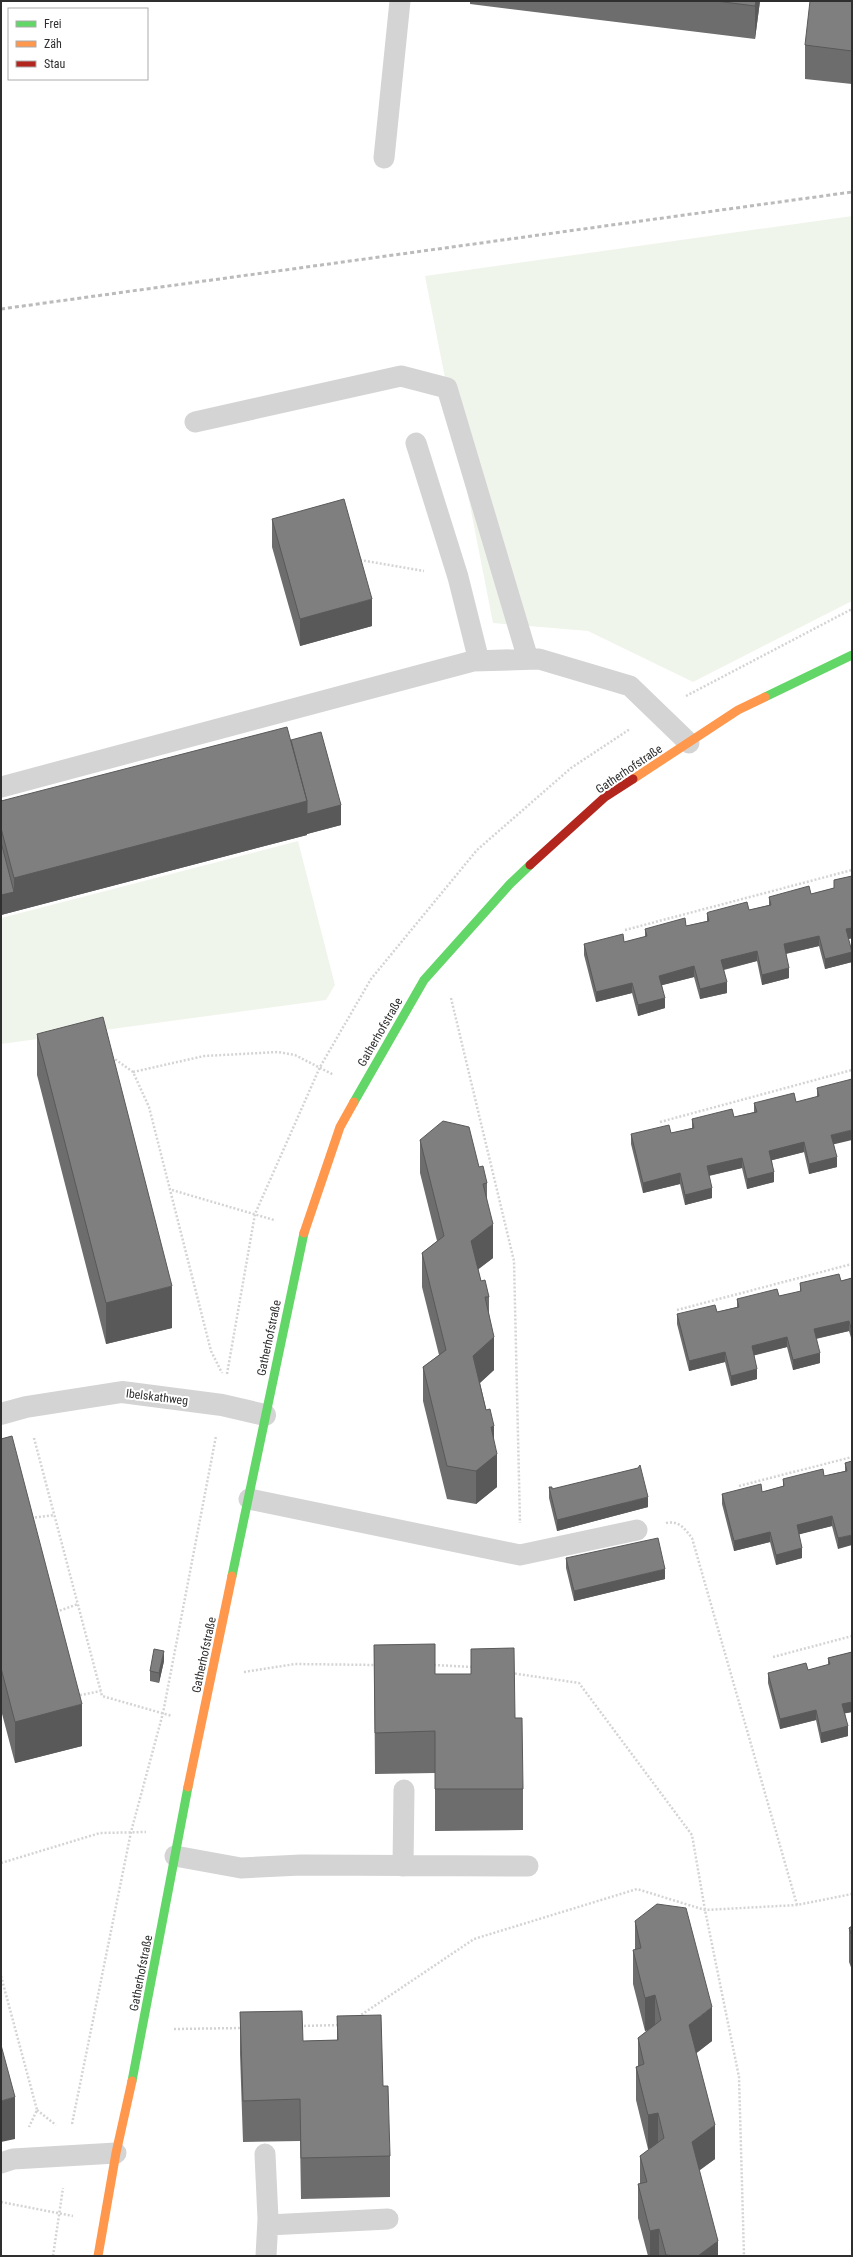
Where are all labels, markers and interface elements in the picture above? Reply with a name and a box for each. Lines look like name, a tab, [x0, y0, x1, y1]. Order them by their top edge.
legend	[8, 8, 148, 80]
text: Frei	[44, 17, 62, 31]
text: Zäh	[44, 37, 62, 51]
text: Stau	[44, 57, 66, 71]
street label: Gatherhofstraße	[593, 741, 665, 796]
street label: Gatherhofstraße	[355, 995, 406, 1069]
street label: Gatherhofstraße	[254, 1298, 284, 1377]
street label: Ibelskathweg	[125, 1386, 189, 1408]
street label: Gatherhofstraße	[189, 1615, 219, 1694]
street label: Gatherhofstraße	[127, 1933, 155, 2012]

